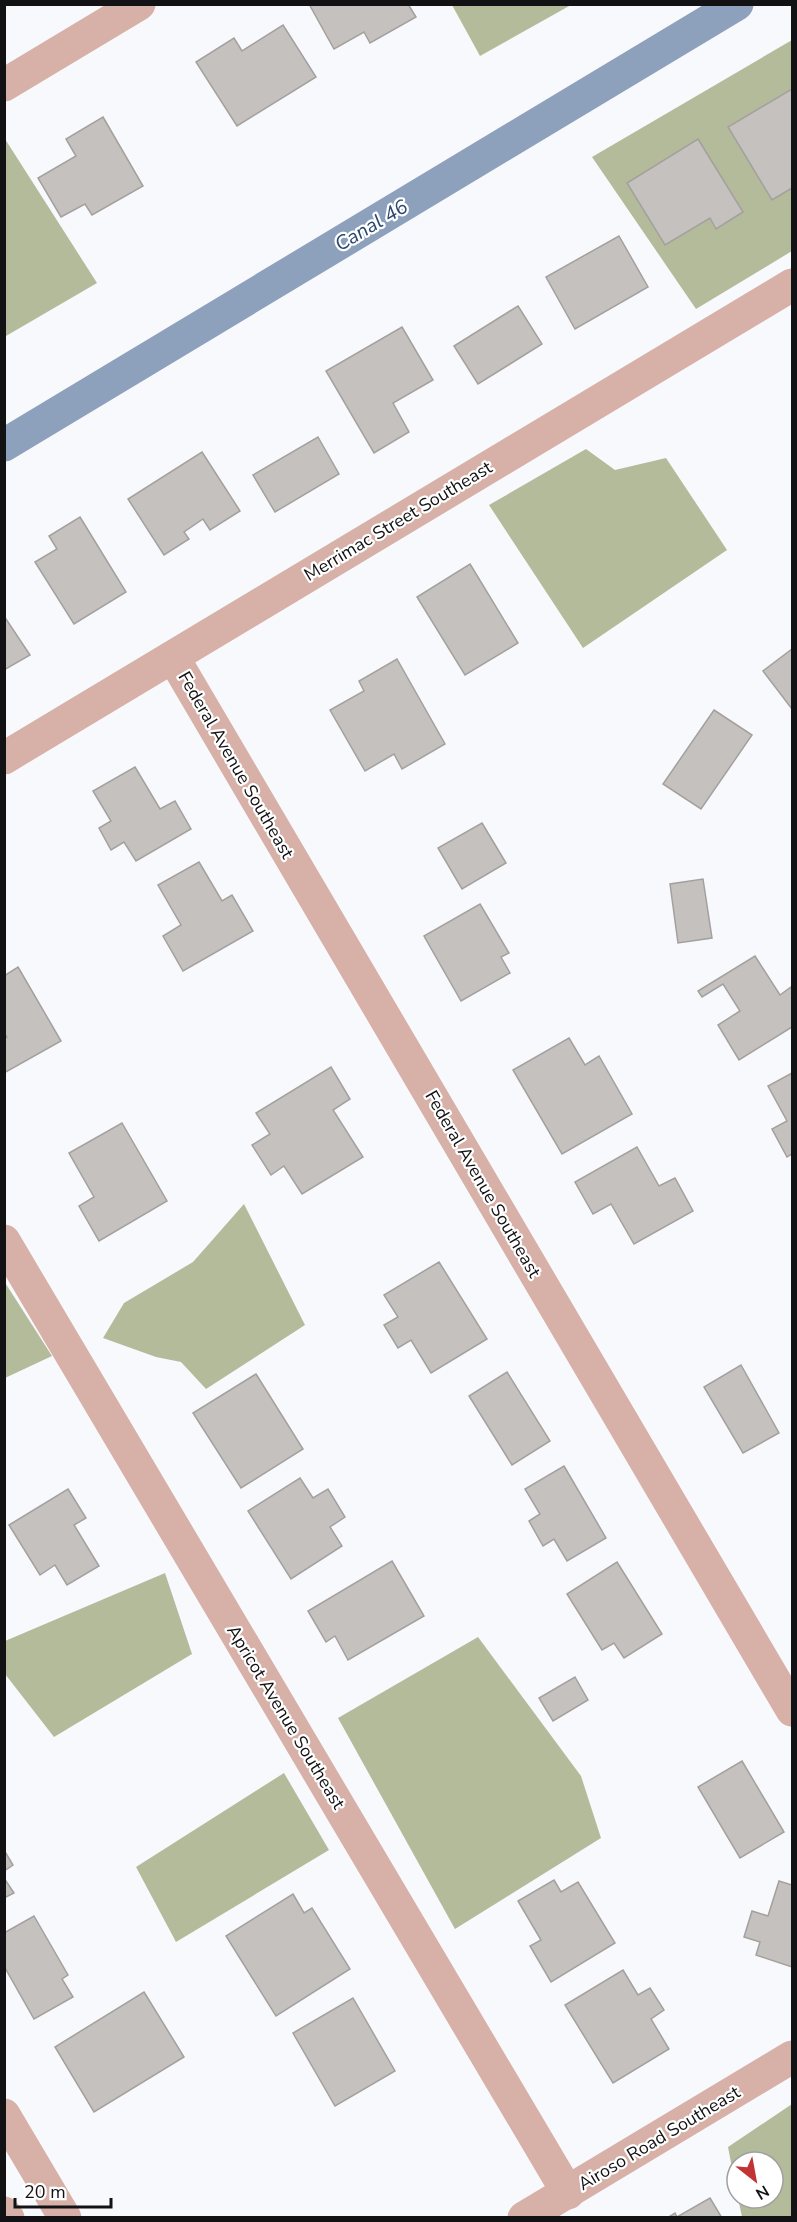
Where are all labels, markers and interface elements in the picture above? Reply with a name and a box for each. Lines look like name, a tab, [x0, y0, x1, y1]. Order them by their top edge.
water label: Canal 46	[330, 193, 413, 258]
street label: Merrimac Street Southeast	[300, 455, 497, 587]
street label: Federal Avenue Southeast	[172, 667, 300, 864]
street label: Federal Avenue Southeast	[419, 1086, 547, 1283]
street label: Apricot Avenue Southeast	[221, 1620, 351, 1814]
street label: Airoso Road Southeast	[573, 2080, 745, 2196]
north arrow	[725, 2150, 785, 2210]
scale bar	[15, 2171, 111, 2209]
text: N	[751, 2179, 773, 2205]
text: 20 m	[24, 2180, 66, 2204]

